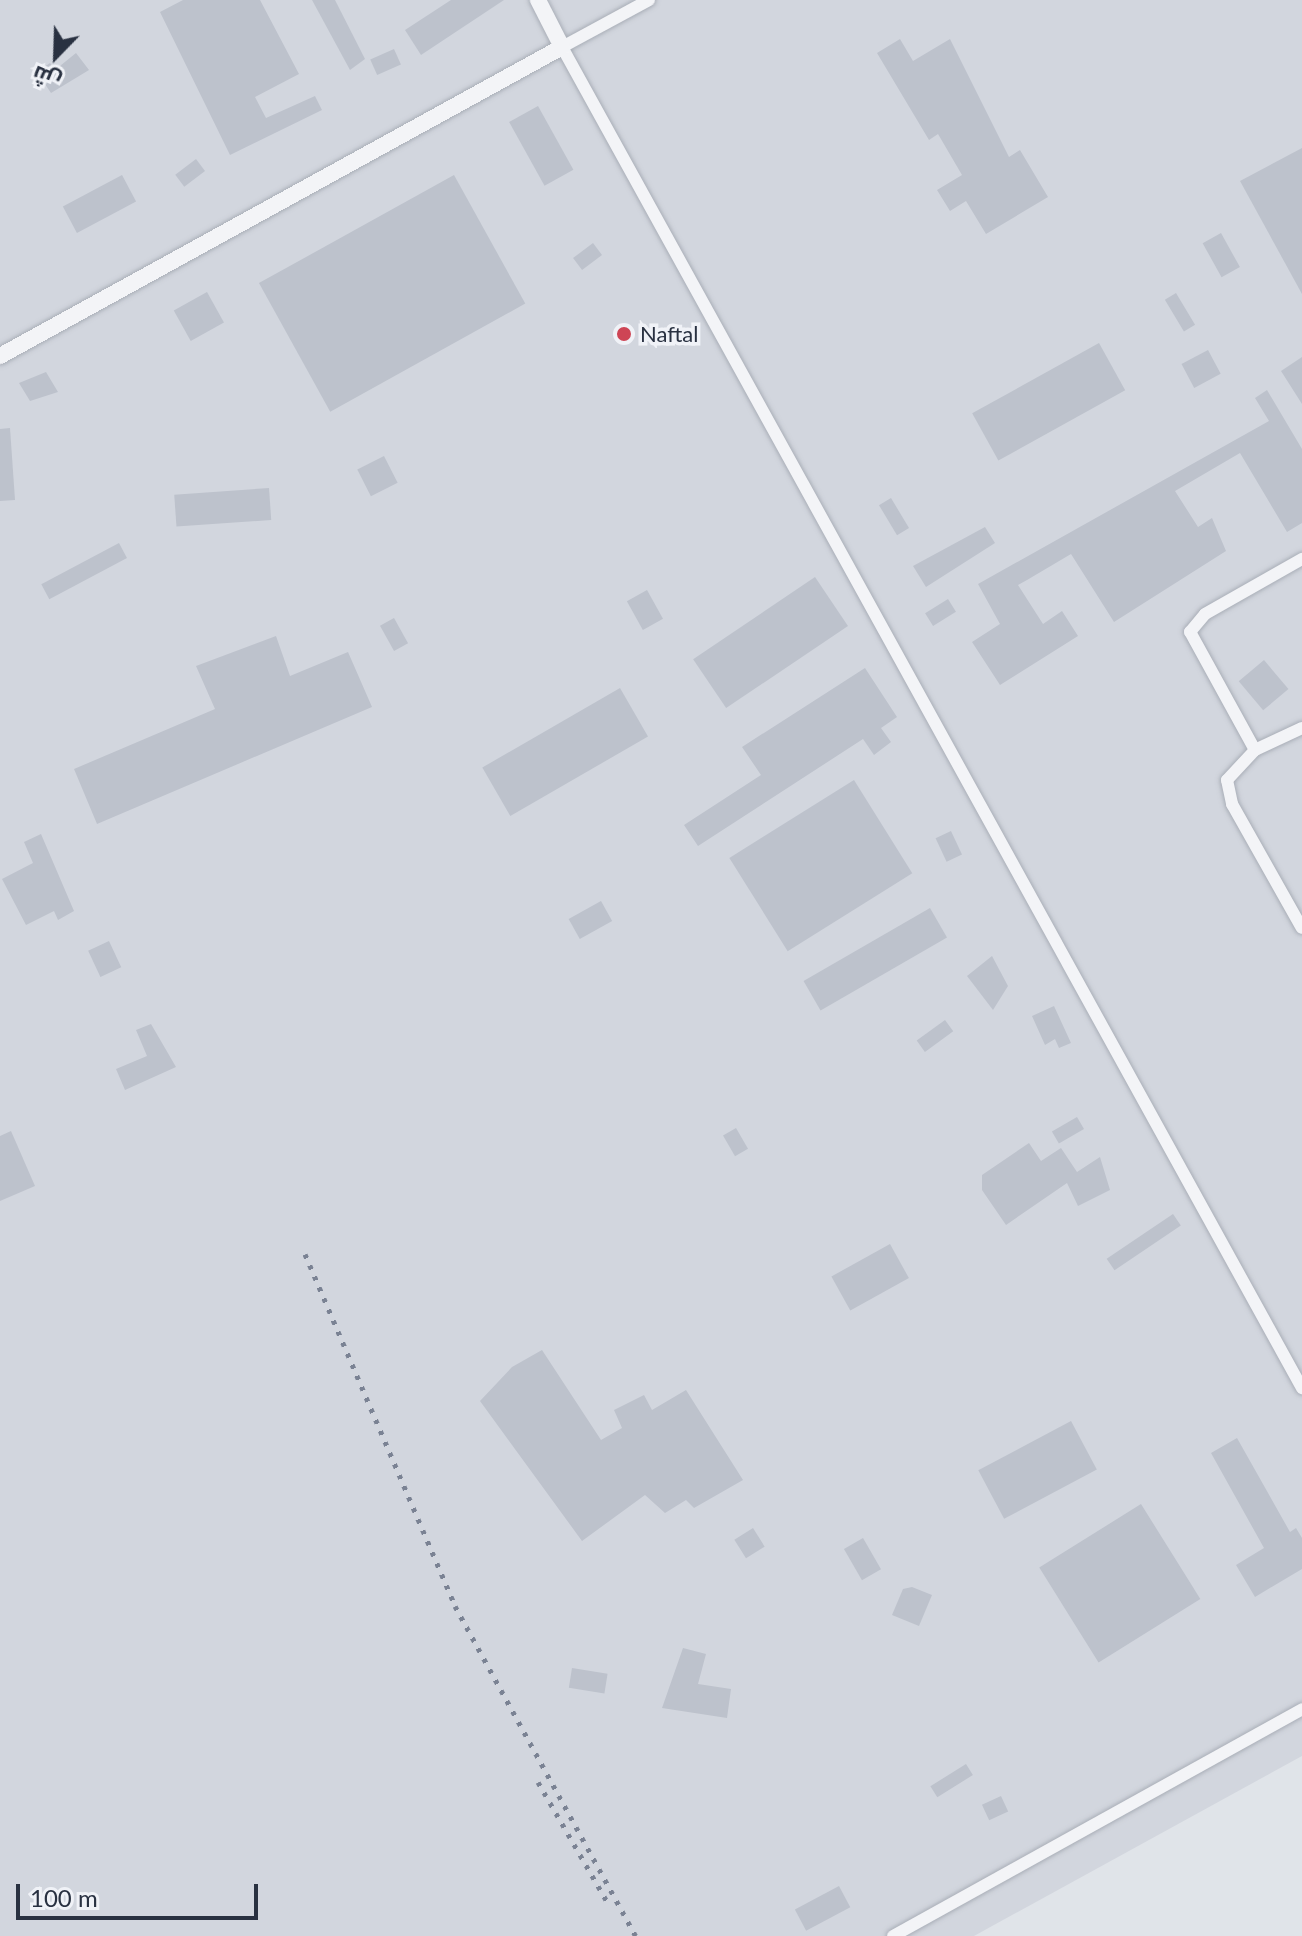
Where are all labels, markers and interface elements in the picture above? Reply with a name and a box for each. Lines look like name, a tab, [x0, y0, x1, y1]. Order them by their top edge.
north arrow	[16, 16, 96, 96]
text: ش	[28, 61, 65, 96]
place label: Naftal	[640, 321, 698, 347]
marker: Naftal	[615, 325, 633, 343]
scale bar	[20, 1868, 262, 1918]
text: 100 m	[30, 1883, 98, 1912]

